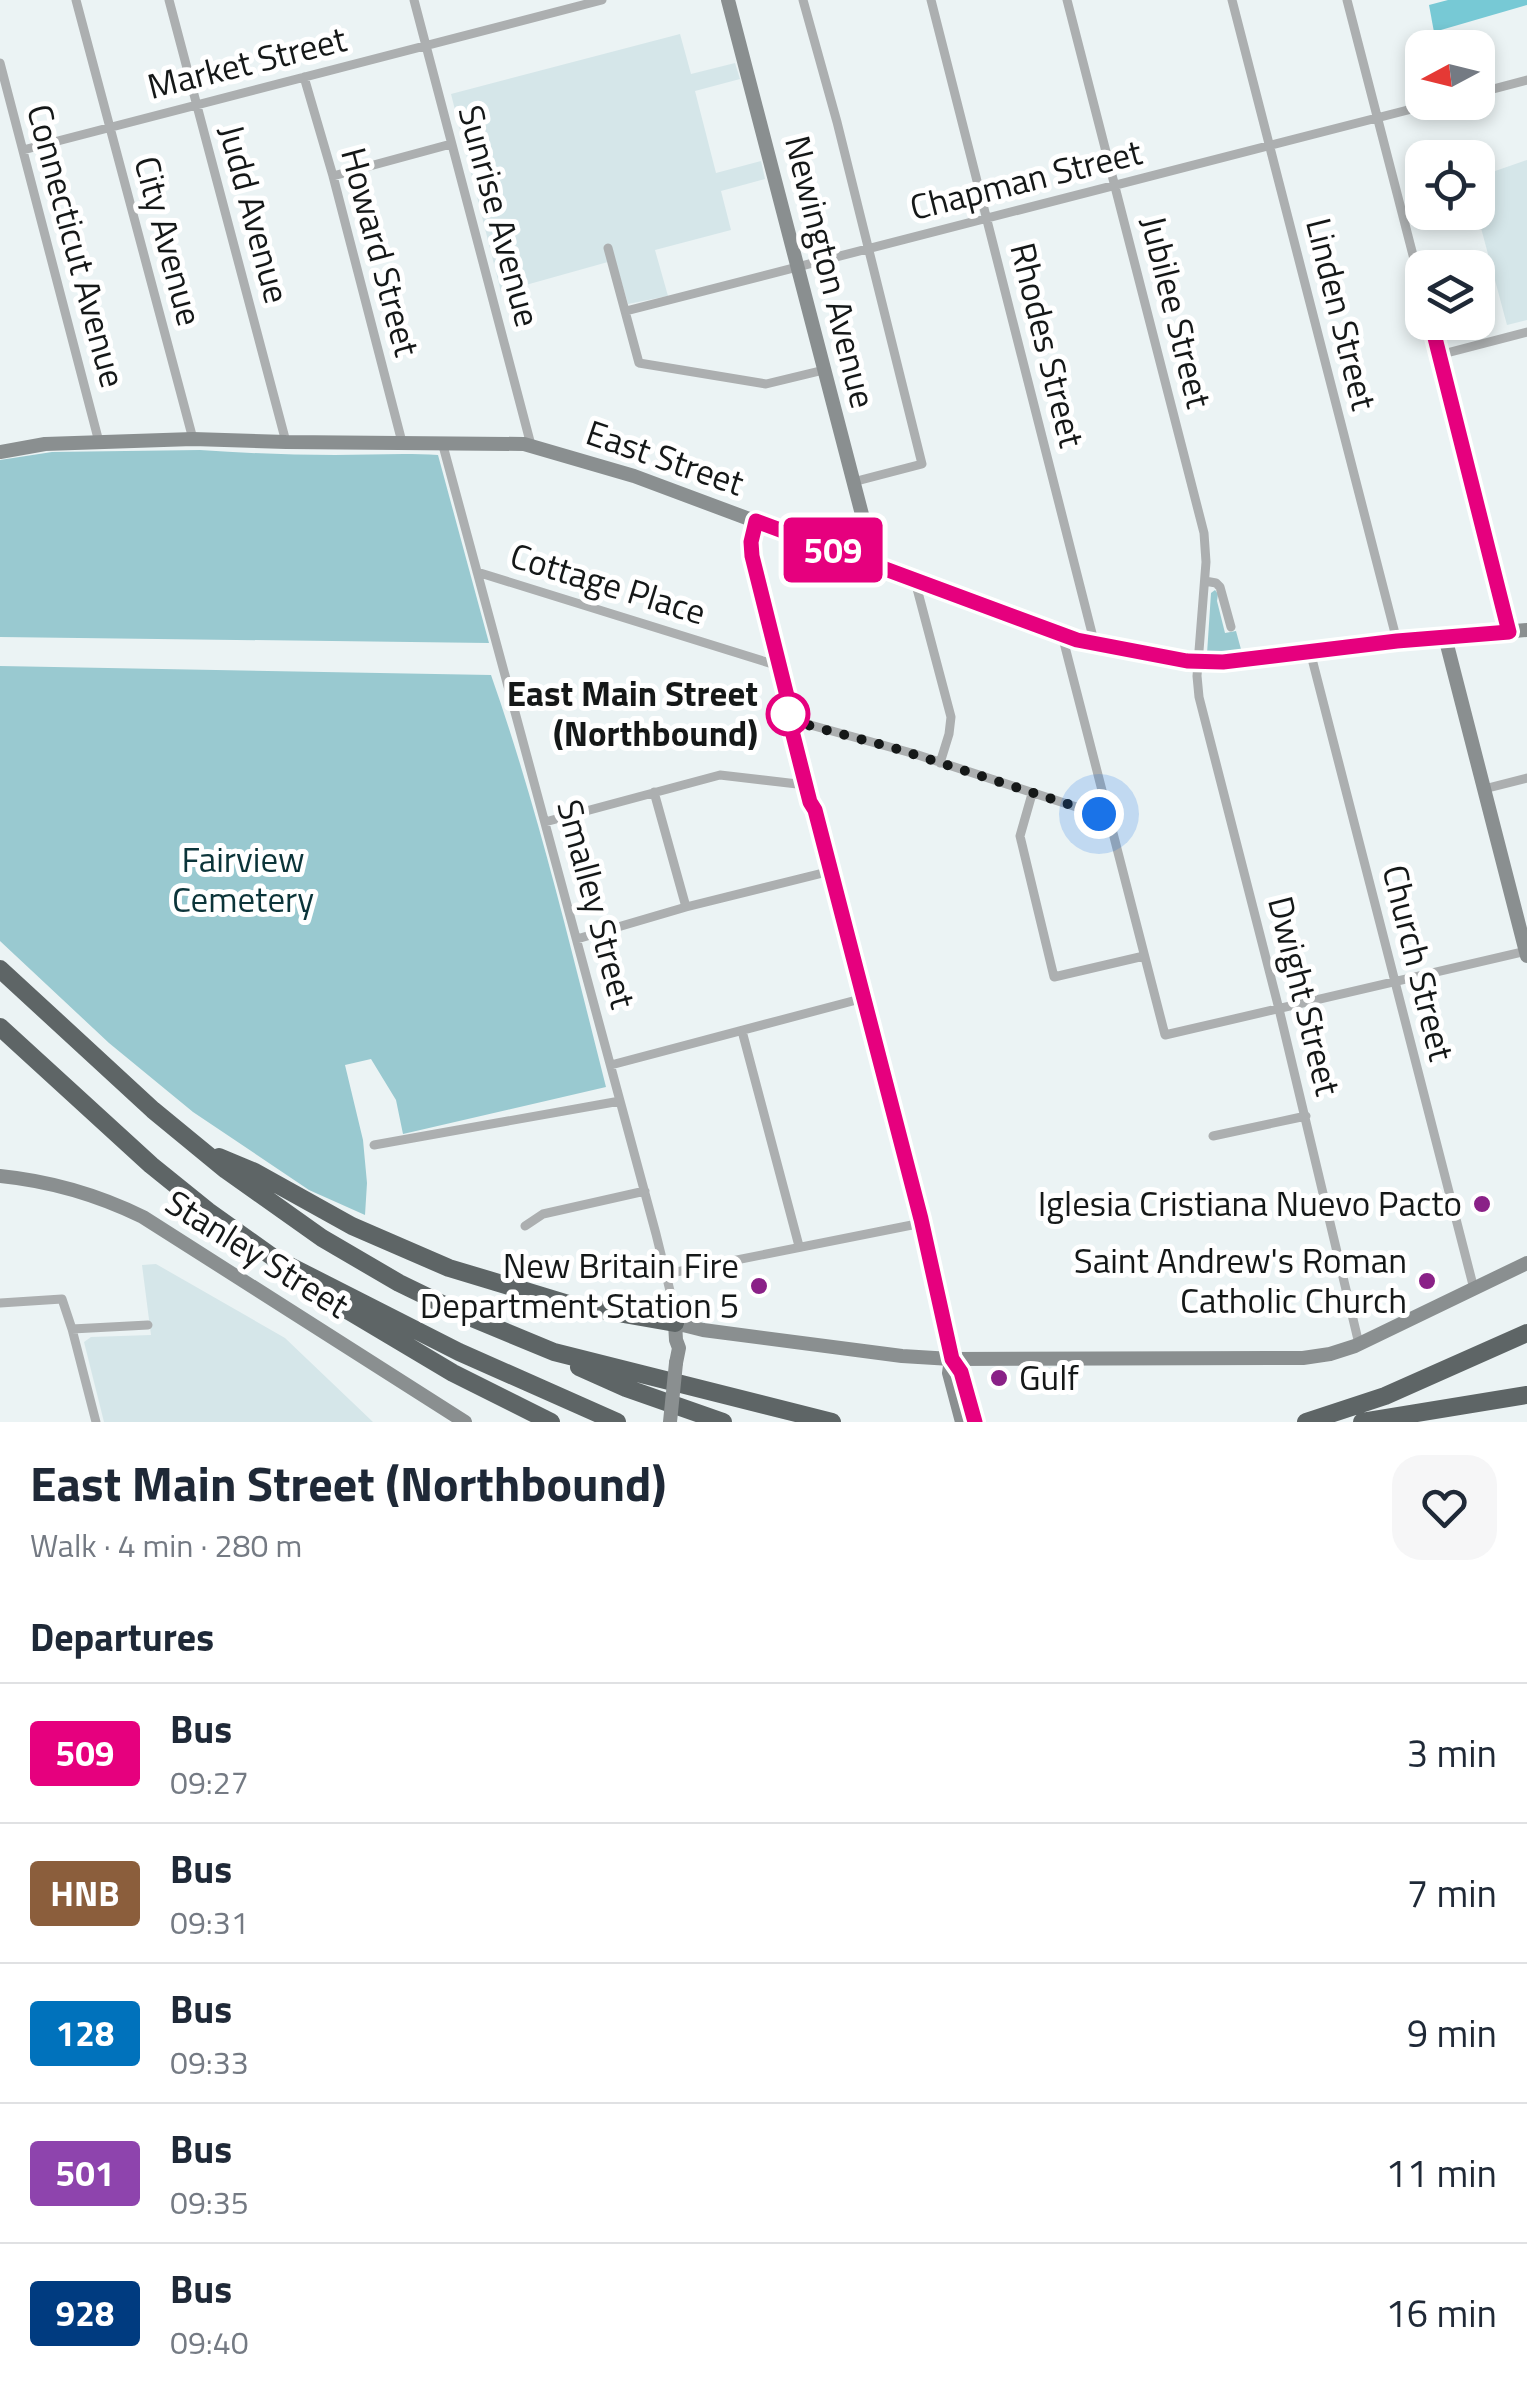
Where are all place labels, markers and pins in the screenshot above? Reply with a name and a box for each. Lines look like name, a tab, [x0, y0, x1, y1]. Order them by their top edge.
place label: East Main Street (Northbound)	[507, 666, 758, 760]
marker: East Main Street (Northbound)	[767, 693, 809, 735]
place label: Iglesia Cristiana Nuevo Pacto	[1038, 1176, 1462, 1230]
marker: Iglesia Cristiana Nuevo Pacto	[1471, 1193, 1493, 1215]
place label: Saint Andrew's Roman Catholic Church	[1074, 1233, 1407, 1327]
place label: New Britain Fire Department Station 5	[420, 1238, 739, 1332]
marker: Saint Andrew's Roman Catholic Church	[1416, 1270, 1438, 1292]
marker: New Britain Fire Department Station 5	[748, 1275, 770, 1297]
place label: Gulf	[1019, 1350, 1079, 1404]
marker: Gulf	[988, 1367, 1010, 1389]

